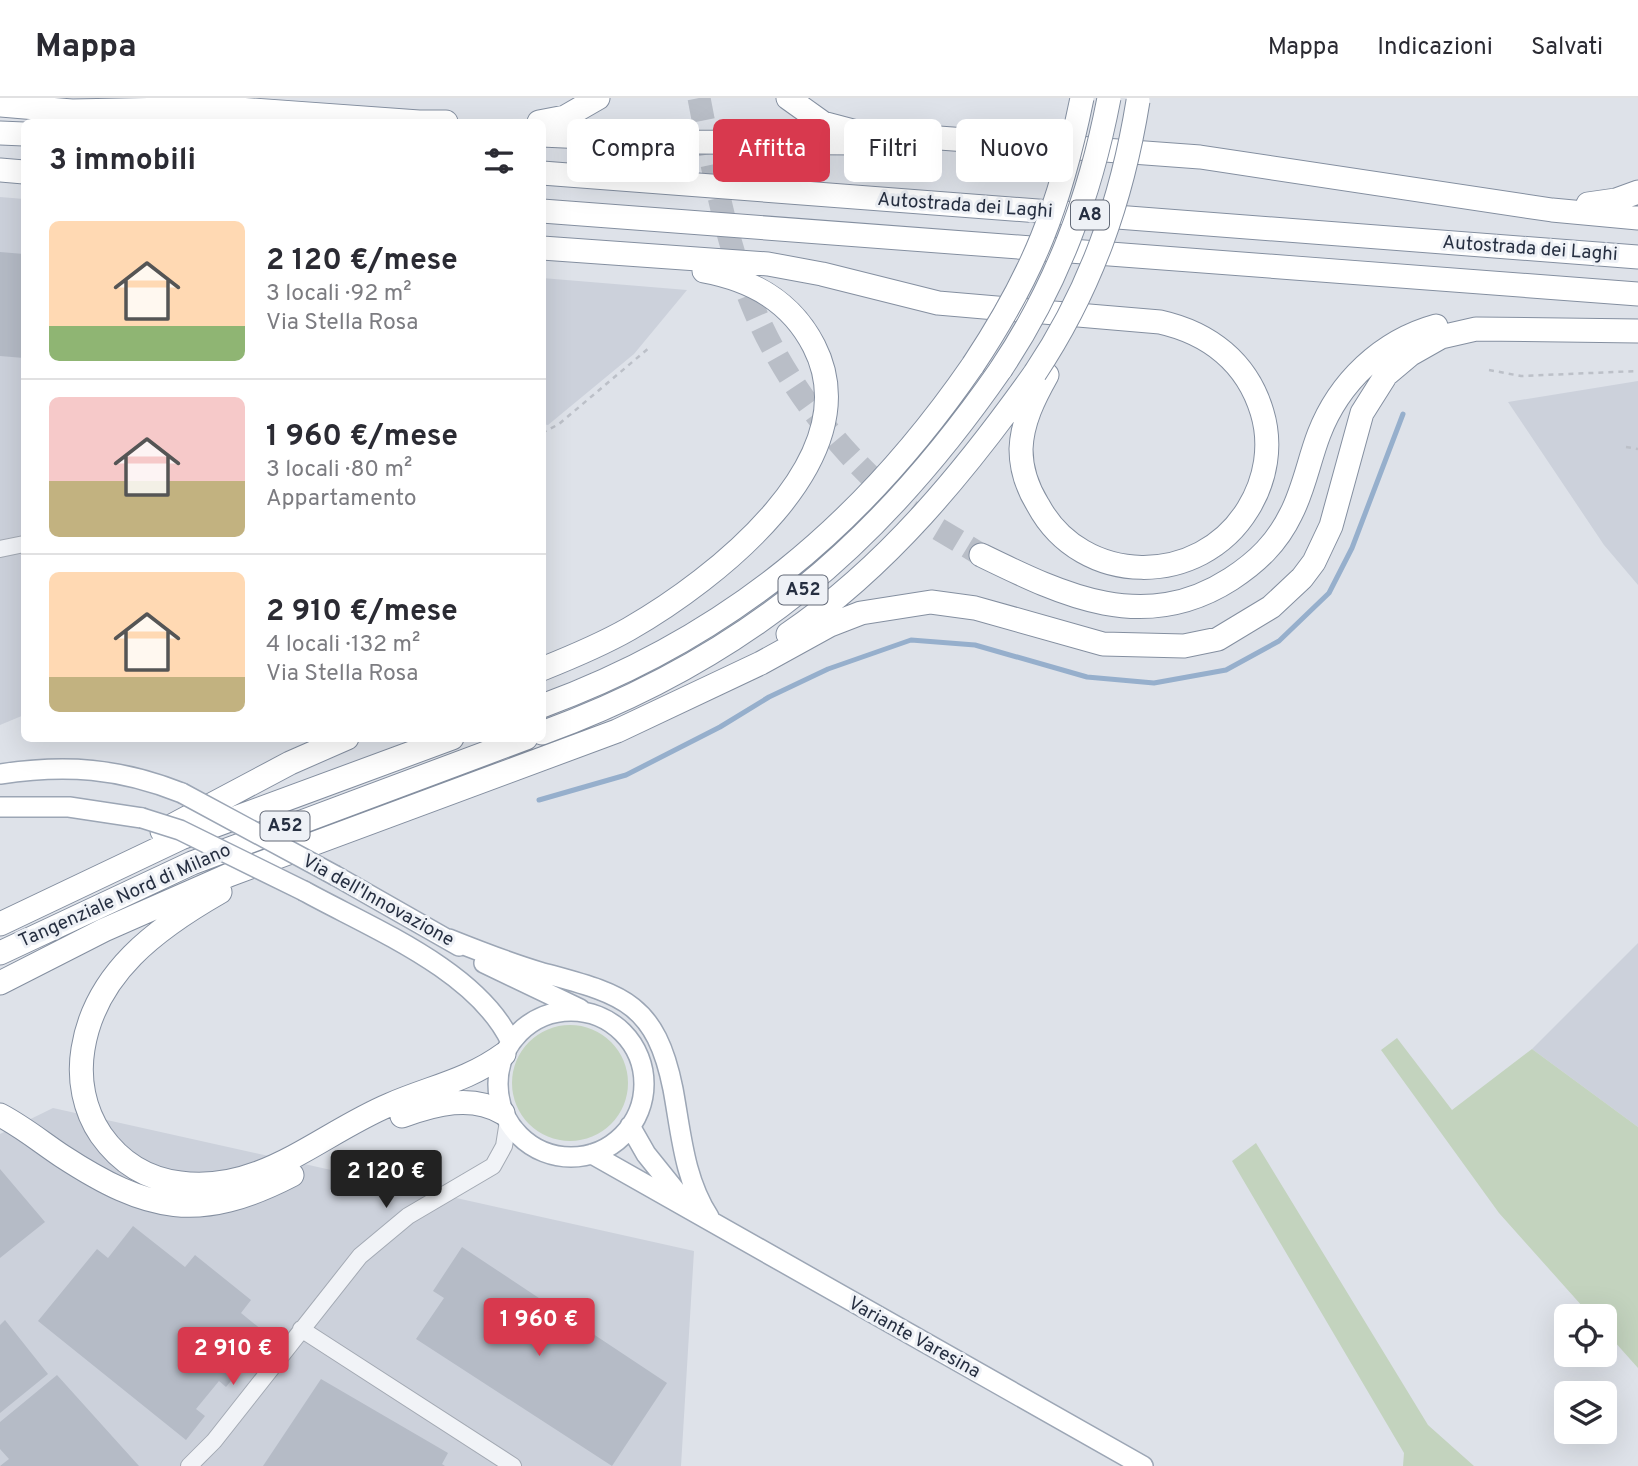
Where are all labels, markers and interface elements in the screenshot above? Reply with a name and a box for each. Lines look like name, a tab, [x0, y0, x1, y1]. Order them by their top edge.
text: Mappa	[35, 27, 137, 69]
text: Mappa	[1268, 33, 1339, 63]
text: Indicazioni	[1377, 33, 1493, 63]
text: Salvati	[1531, 33, 1603, 63]
chip: Compra	[567, 119, 699, 182]
chip: Affitta	[713, 119, 830, 182]
chip: Filtri	[844, 119, 942, 182]
chip: Nuovo	[956, 119, 1073, 182]
icon: filters	[480, 142, 518, 180]
text: 3 immobili	[49, 143, 196, 180]
street label: Autostrada dei Laghi	[876, 188, 1054, 224]
road number: A8	[1071, 201, 1109, 230]
street label: Autostrada dei Laghi	[1441, 231, 1619, 267]
text: 2 120 €/mese	[266, 243, 458, 280]
icon: home	[105, 249, 189, 333]
text: 3 locali · 92 m²	[266, 280, 412, 309]
text: Via Stella Rosa	[266, 309, 418, 338]
text: 1 960 €/mese	[266, 419, 458, 456]
icon: home	[105, 425, 189, 509]
text: 3 locali · 80 m²	[266, 456, 412, 485]
text: Appartamento	[266, 485, 417, 514]
road number: A52	[778, 576, 828, 604]
text: 2 910 €/mese	[266, 594, 458, 631]
icon: home	[105, 600, 189, 684]
text: 4 locali · 132 m²	[266, 631, 420, 660]
text: Via Stella Rosa	[266, 660, 418, 689]
road number: A52	[260, 812, 310, 840]
street label: Tangenziale Nord di Milano	[15, 838, 235, 954]
street label: Via dell'Innovazione	[298, 849, 458, 953]
pin: 2 120 €	[321, 1150, 451, 1210]
text: 2 120 €	[347, 1158, 425, 1187]
street label: Variante Varesina	[844, 1292, 984, 1384]
pin: 1 960 €	[474, 1298, 604, 1358]
map controls	[1554, 1304, 1617, 1444]
button: locate	[1554, 1304, 1617, 1367]
text: 1 960 €	[500, 1306, 578, 1335]
pin: 2 910 €	[168, 1328, 298, 1387]
text: 2 910 €	[194, 1335, 272, 1364]
button: layers	[1554, 1381, 1617, 1444]

